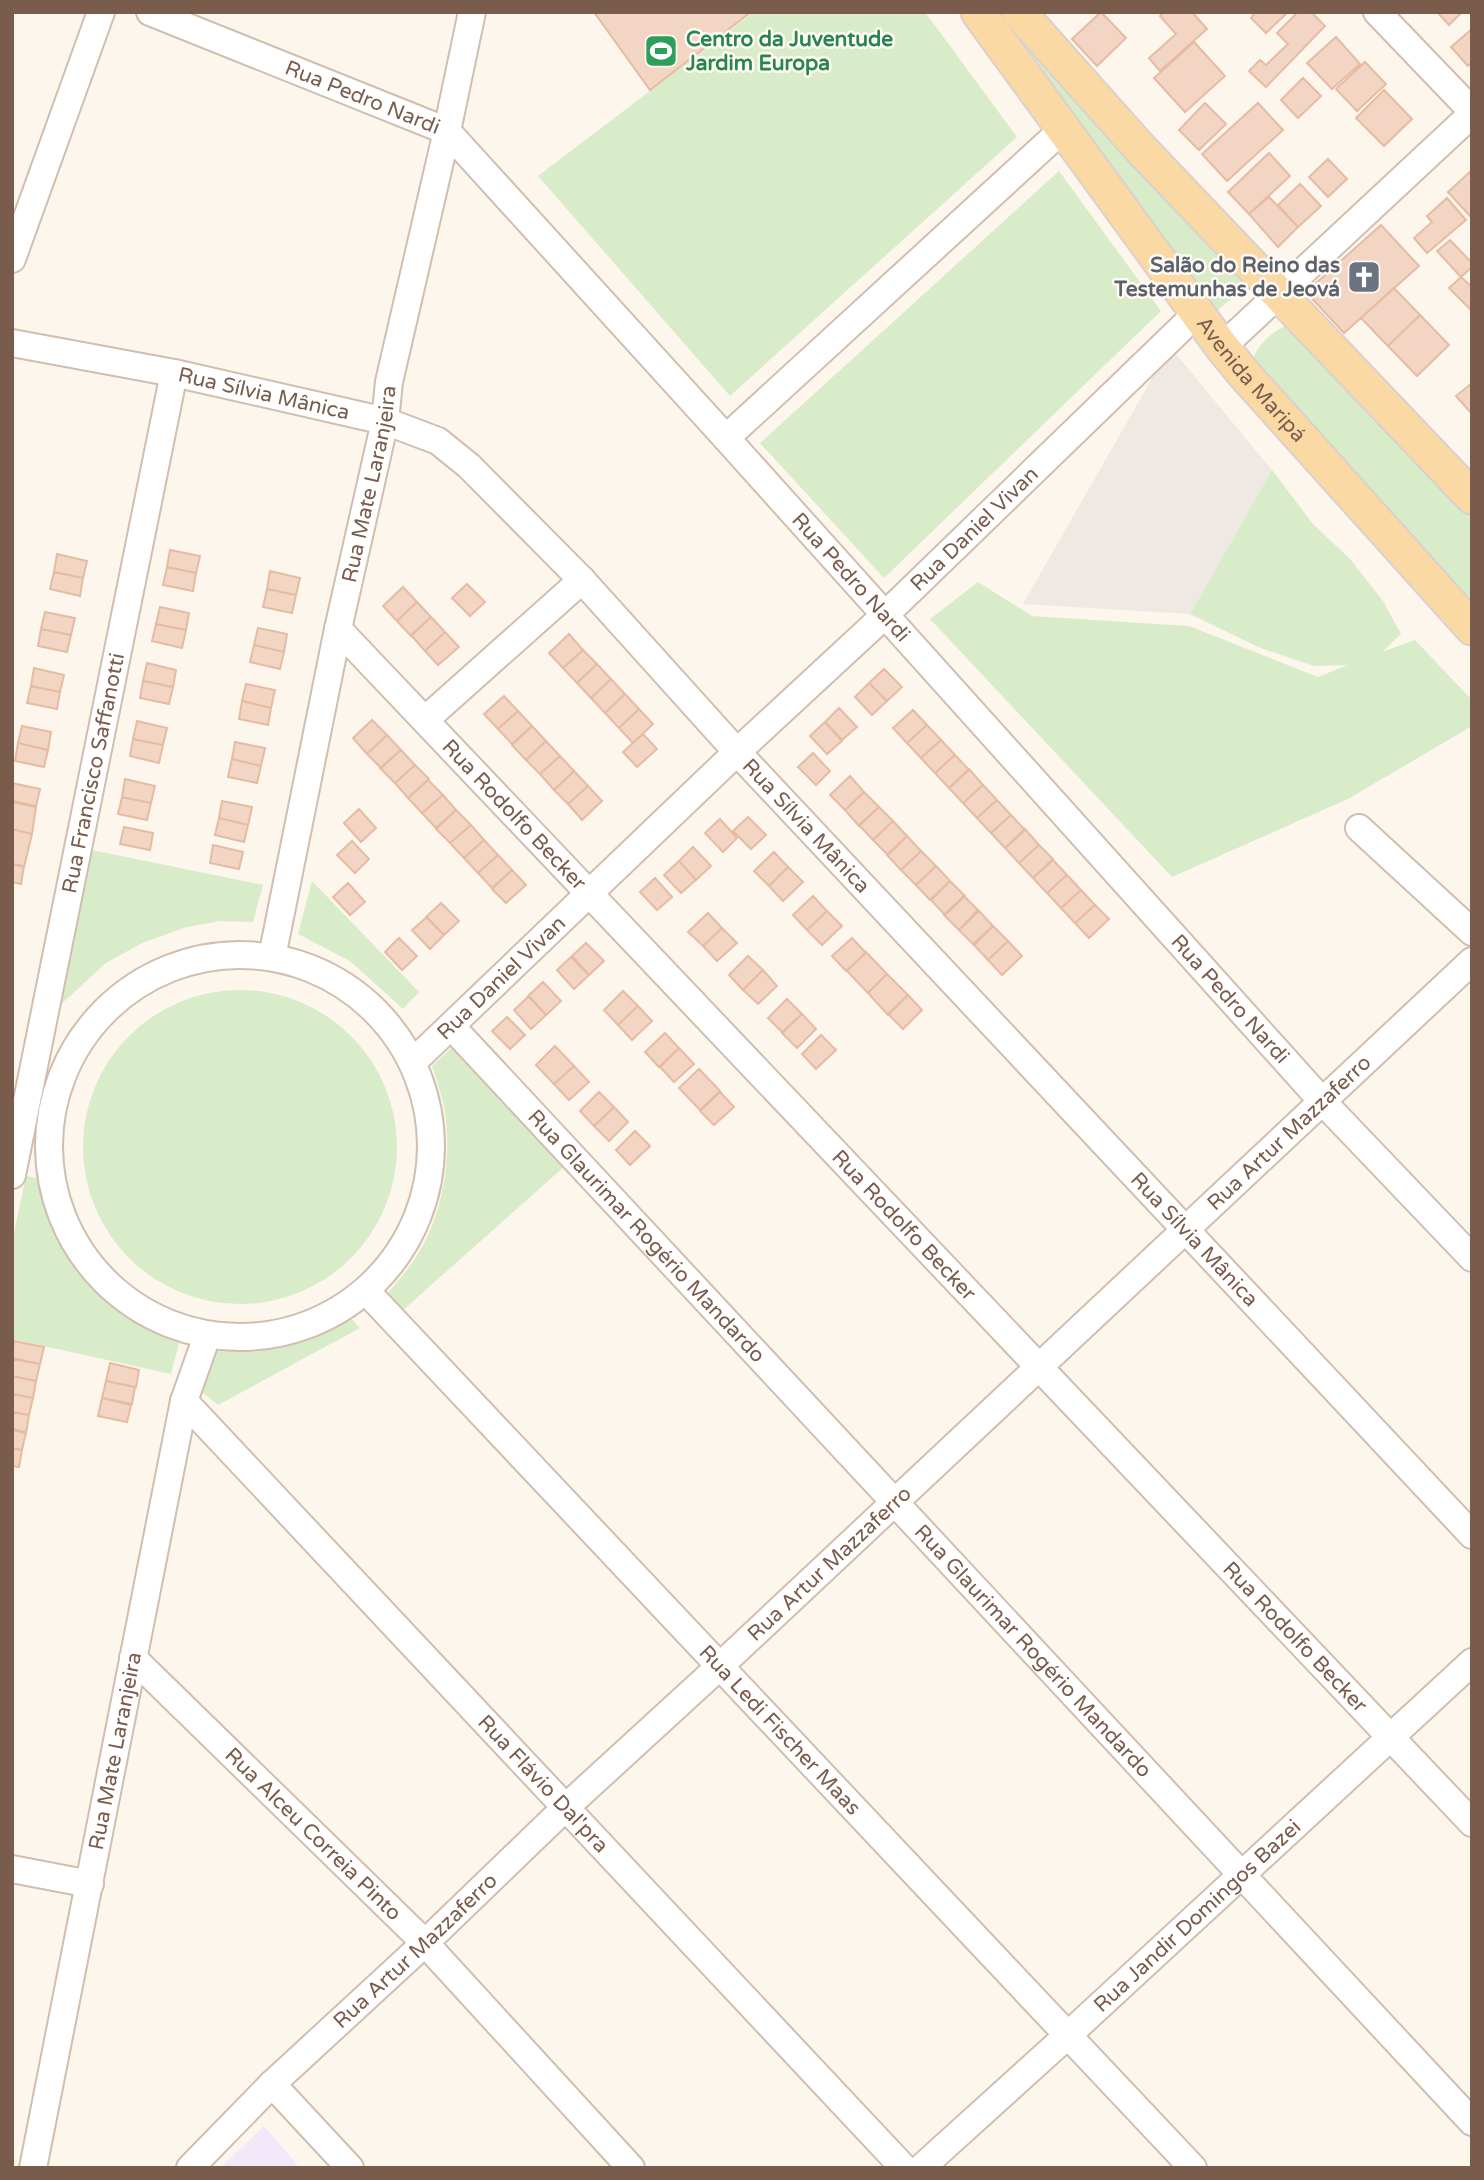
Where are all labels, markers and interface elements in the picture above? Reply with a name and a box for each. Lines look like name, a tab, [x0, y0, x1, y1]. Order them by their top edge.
place label: Centro da Juventude Jardim Europa	[685, 27, 893, 76]
sports icon: Centro da Juventude Jardim Europa	[642, 32, 680, 70]
street label: Rua Pedro Nardi	[281, 55, 444, 140]
place label: Salão do Reino das Testemunhas de Jeová	[1113, 253, 1340, 302]
church icon: Salão do Reino das Testemunhas de Jeová	[1345, 258, 1383, 296]
street label: Avenida Maripá	[1191, 312, 1311, 448]
street label: Rua Sílvia Mânica	[176, 362, 352, 426]
street label: Rua Mate Laranjeira	[337, 384, 402, 585]
street label: Rua Daniel Vivan	[905, 462, 1044, 597]
street label: Rua Pedro Nardi	[786, 508, 915, 647]
street label: Rua Francisco Saffanotti	[57, 651, 130, 896]
street label: Rua Rodolfo Becker	[437, 734, 591, 896]
street label: Rua Sílvia Mânica	[737, 754, 875, 899]
street label: Rua Daniel Vivan	[432, 911, 571, 1045]
street label: Rua Pedro Nardi	[1165, 930, 1294, 1069]
street label: Rua Artur Mazzaferro	[1202, 1050, 1376, 1216]
street label: Rua Glaurimar Rogério Mandardo	[522, 1105, 770, 1368]
street label: Rua Rodolfo Becker	[826, 1145, 981, 1306]
street label: Rua Sílvia Mânica	[1125, 1167, 1263, 1312]
street label: Rua Artur Mazzaferro	[743, 1481, 917, 1647]
street label: Rua Glaurimar Rogério Mandardo	[909, 1519, 1157, 1783]
street label: Rua Rodolfo Becker	[1217, 1557, 1372, 1718]
street label: Rua Ledi Fischer Maas	[694, 1640, 866, 1821]
street label: Rua Mate Laranjeira	[84, 1650, 147, 1852]
street label: Rua Flávio Dal'pra	[472, 1710, 614, 1858]
street label: Rua Alceu Correia Pinto	[220, 1743, 406, 1926]
street label: Rua Jandir Domingos Bazei	[1089, 1815, 1306, 2018]
street label: Rua Artur Mazzaferro	[329, 1868, 503, 2034]

